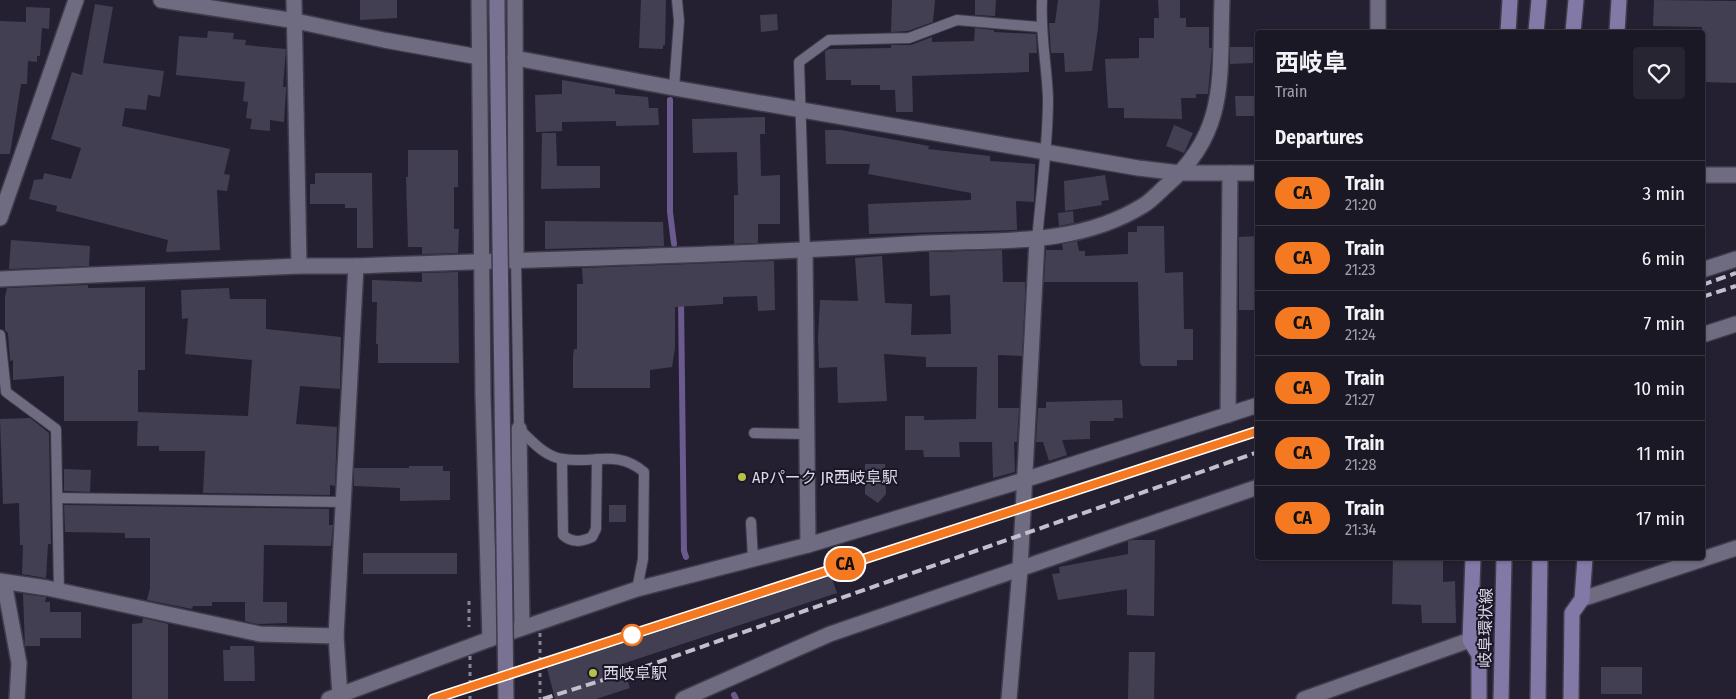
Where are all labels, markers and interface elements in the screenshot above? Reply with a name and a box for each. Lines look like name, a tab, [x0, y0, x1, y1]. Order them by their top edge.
button: heart	[1633, 47, 1685, 99]
text: 西岐阜	[1275, 49, 1347, 77]
text: Train	[1275, 82, 1307, 101]
text: Departures	[1275, 126, 1363, 149]
text: Train	[1345, 172, 1384, 195]
text: CA	[1293, 182, 1312, 204]
text: 3 min	[1643, 182, 1685, 205]
text: 21:20	[1345, 195, 1377, 214]
text: Train	[1345, 237, 1384, 260]
text: CA	[1293, 247, 1312, 269]
text: 6 min	[1642, 247, 1685, 270]
text: 21:23	[1345, 260, 1376, 279]
text: Train	[1345, 302, 1384, 325]
text: CA	[1293, 312, 1312, 334]
text: 7 min	[1643, 312, 1685, 335]
text: 21:24	[1345, 325, 1376, 344]
text: Train	[1345, 367, 1384, 390]
text: CA	[1293, 377, 1312, 399]
text: 10 min	[1634, 377, 1685, 400]
text: 21:27	[1345, 390, 1375, 409]
text: Train	[1345, 432, 1384, 455]
text: CA	[1293, 442, 1312, 464]
text: 11 min	[1637, 442, 1685, 465]
text: 21:28	[1345, 455, 1376, 474]
place label: APパーク JR西岐阜駅	[752, 468, 898, 487]
marker: APパーク JR西岐阜駅	[736, 471, 748, 483]
text: Train	[1345, 497, 1384, 520]
text: CA	[1293, 507, 1312, 529]
text: 17 min	[1636, 507, 1685, 530]
text: 21:34	[1345, 520, 1376, 539]
line badge: CA	[822, 548, 868, 580]
text: CA	[835, 553, 855, 575]
street label: 岐阜環状線	[1475, 588, 1496, 668]
unlabelled marker	[621, 624, 643, 646]
place label: 西岐阜駅	[603, 664, 667, 683]
marker: 西岐阜駅	[587, 667, 599, 679]

